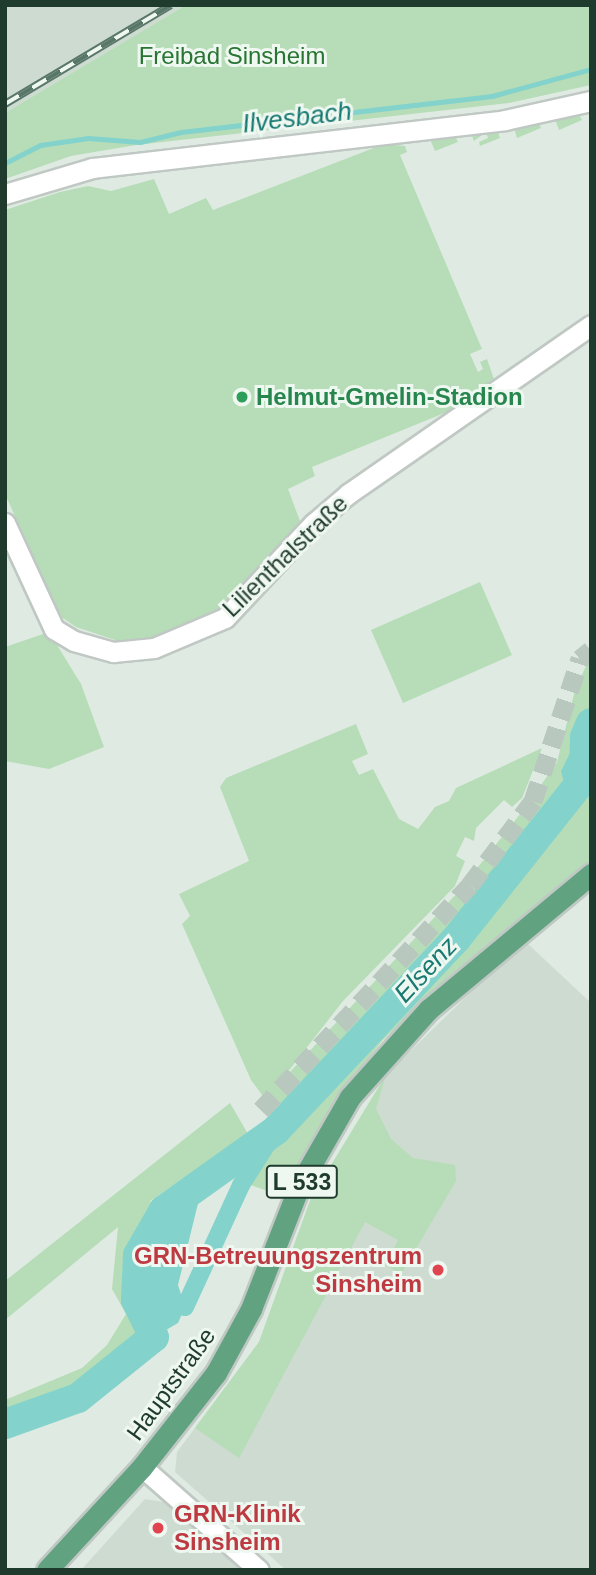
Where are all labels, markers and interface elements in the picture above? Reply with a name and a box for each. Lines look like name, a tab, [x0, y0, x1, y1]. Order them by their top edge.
park label: Freibad Sinsheim	[139, 42, 325, 70]
water label: Ilvesbach	[241, 96, 353, 140]
place label: Helmut-Gmelin-Stadion	[256, 383, 523, 411]
marker: Helmut-Gmelin-Stadion	[234, 389, 250, 405]
street label: Lilienthalstraße	[216, 489, 354, 623]
water label: Elsenz	[388, 931, 464, 1009]
road number: L 533	[265, 1162, 339, 1202]
place label: GRN-Betreuungszentrum Sinsheim	[134, 1242, 422, 1298]
marker: GRN-Betreuungszentrum Sinsheim	[428, 1260, 448, 1280]
street label: Hauptstraße	[121, 1322, 221, 1446]
place label: GRN-Klinik Sinsheim	[174, 1500, 301, 1556]
marker: GRN-Klinik Sinsheim	[148, 1518, 168, 1538]

